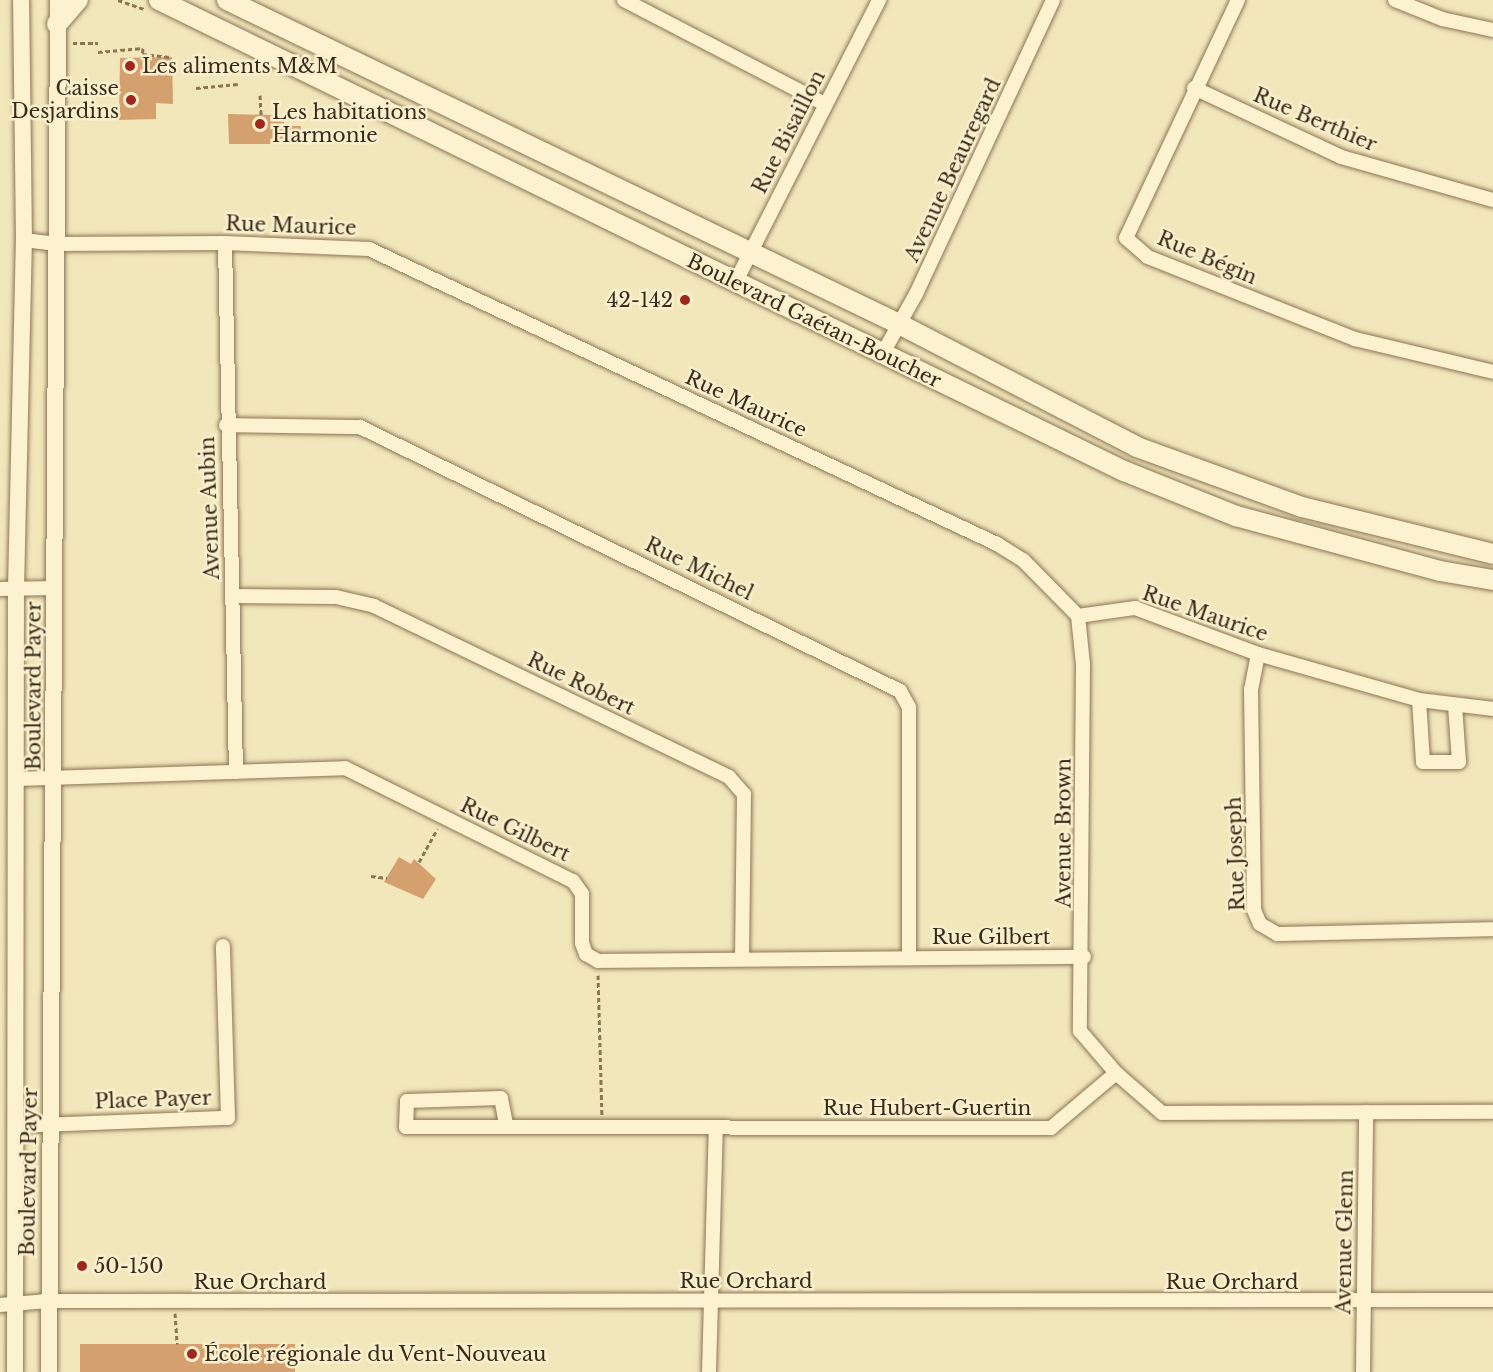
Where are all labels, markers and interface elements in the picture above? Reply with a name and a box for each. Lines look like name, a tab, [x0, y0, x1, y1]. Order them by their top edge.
place label: Les aliments M&M	[142, 54, 337, 78]
marker: Les aliments M&M	[123, 59, 137, 73]
street label: Rue Bisaillon	[748, 66, 830, 198]
street label: Avenue Beauregard	[900, 74, 1006, 266]
place label: Caisse Desjardins	[11, 77, 119, 124]
street label: Rue Berthier	[1250, 83, 1380, 157]
marker: Caisse Desjardins	[124, 93, 138, 107]
place label: Les habitations Harmonie	[272, 100, 427, 147]
marker: Les habitations Harmonie	[253, 117, 267, 131]
street label: Rue Maurice	[225, 212, 357, 240]
street label: Rue Bégin	[1154, 226, 1260, 290]
street label: Boulevard Gaétan-Boucher	[683, 249, 945, 393]
place label: 42-142	[607, 288, 673, 312]
marker: 42-142	[678, 293, 692, 307]
street label: Rue Maurice	[681, 365, 811, 443]
street label: Avenue Aubin	[195, 436, 225, 580]
street label: Rue Michel	[641, 532, 757, 606]
street label: Rue Maurice	[1139, 581, 1271, 647]
street label: Boulevard Payer	[22, 602, 46, 770]
street label: Rue Robert	[523, 648, 639, 720]
street label: Avenue Brown	[1052, 758, 1076, 908]
street label: Rue Gilbert	[456, 793, 574, 867]
street label: Rue Joseph	[1222, 796, 1250, 912]
street label: Rue Gilbert	[932, 925, 1050, 949]
street label: Place Payer	[94, 1086, 212, 1114]
street label: Boulevard Payer	[16, 1087, 42, 1257]
street label: Rue Hubert-Guertin	[823, 1096, 1031, 1120]
street label: Avenue Glenn	[1332, 1169, 1358, 1315]
place label: 50-150	[94, 1254, 163, 1278]
marker: 50-150	[75, 1259, 89, 1273]
street label: Rue Orchard	[680, 1269, 812, 1293]
street label: Rue Orchard	[194, 1270, 326, 1294]
street label: Rue Orchard	[1166, 1270, 1298, 1294]
place label: École régionale du Vent-Nouveau	[204, 1342, 547, 1366]
marker: École régionale du Vent-Nouveau	[185, 1347, 199, 1361]

